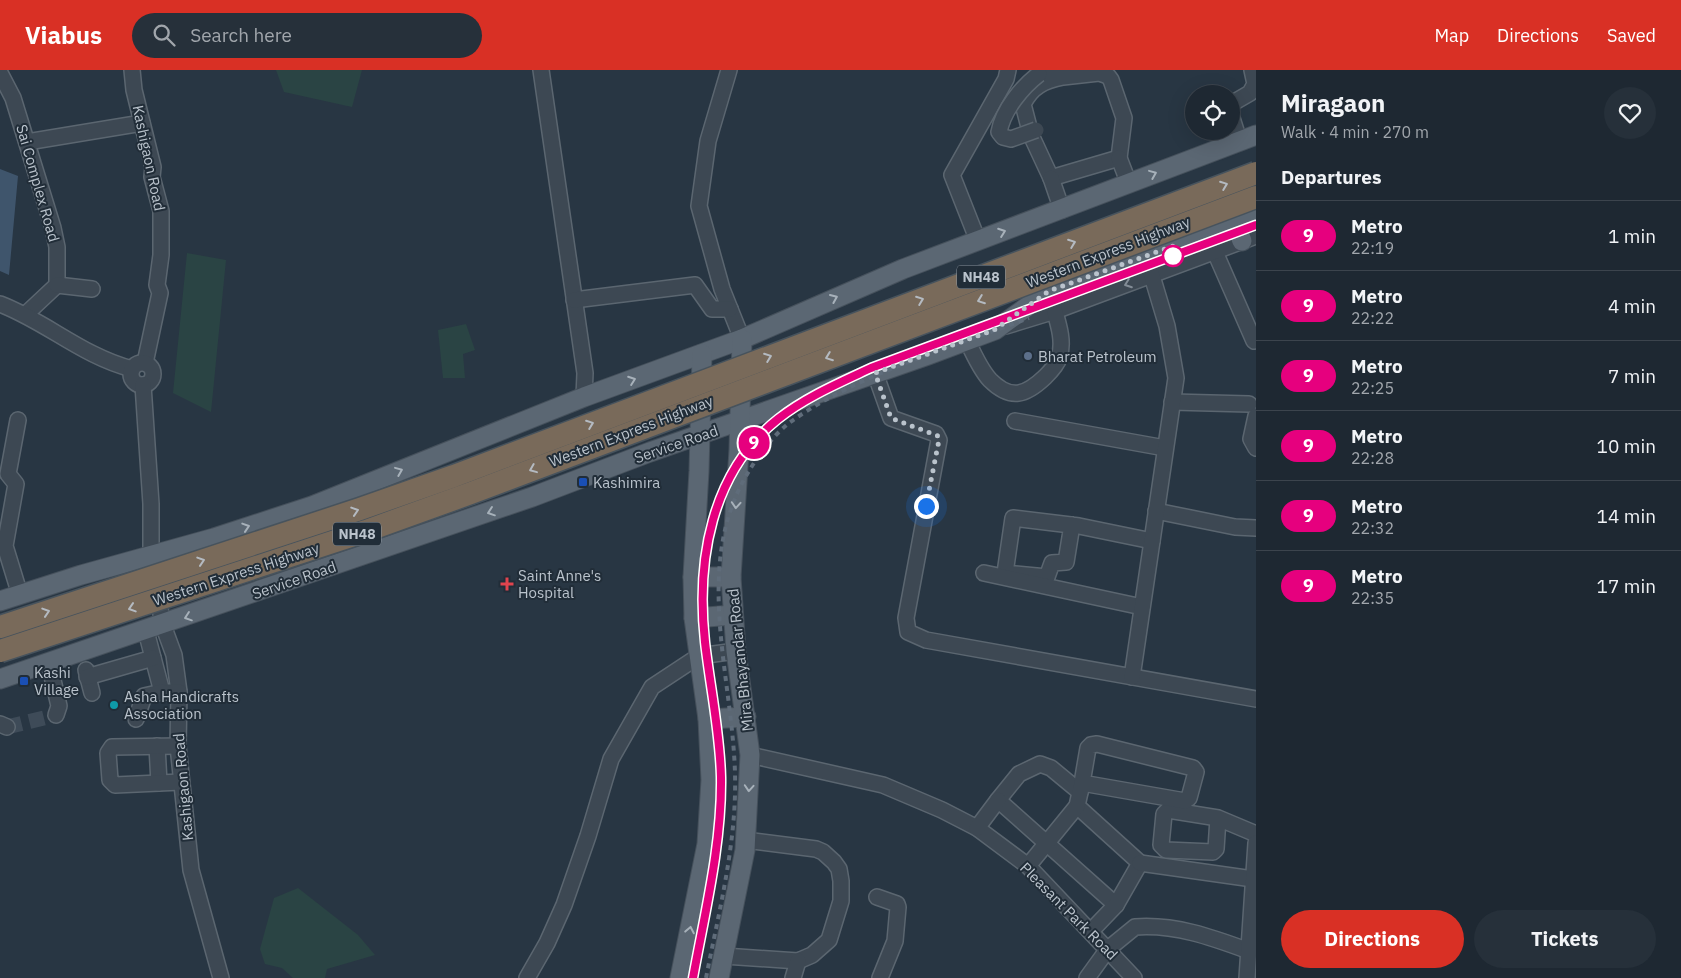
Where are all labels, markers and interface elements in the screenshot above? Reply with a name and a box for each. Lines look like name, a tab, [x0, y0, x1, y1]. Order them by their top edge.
search box	[132, 13, 482, 58]
text: Viabus	[25, 19, 102, 51]
icon: search	[150, 21, 178, 49]
text: Search here	[190, 23, 292, 47]
text: Map	[1434, 24, 1469, 47]
text: Directions	[1497, 24, 1579, 47]
text: Saved	[1607, 24, 1656, 47]
map controls	[1185, 85, 1240, 140]
button: locate	[1185, 85, 1240, 140]
text: Miragaon	[1281, 87, 1385, 119]
button: heart	[1604, 87, 1656, 139]
street label: Kashigaon Road	[129, 103, 169, 213]
street label: Sai Complex Road	[12, 122, 64, 244]
text: Walk · 4 min · 270 m	[1281, 122, 1429, 142]
text: Departures	[1281, 165, 1381, 189]
one-way arrow	[1149, 170, 1157, 180]
one-way arrow	[1219, 181, 1227, 191]
street label: Western Express Highway	[1023, 212, 1193, 292]
text: Metro	[1351, 214, 1403, 238]
text: 9	[1303, 224, 1314, 247]
text: 1 min	[1608, 224, 1656, 248]
one-way arrow	[997, 228, 1005, 238]
one-way arrow	[1067, 238, 1075, 248]
text: 22:19	[1351, 238, 1394, 258]
unlabelled marker	[1162, 245, 1184, 267]
road number: NH48	[957, 266, 1005, 288]
one-way arrow	[1125, 278, 1133, 288]
text: Metro	[1351, 284, 1403, 308]
one-way arrow	[829, 294, 838, 304]
one-way arrow	[977, 294, 986, 304]
text: 9	[1303, 294, 1314, 317]
text: 4 min	[1608, 294, 1656, 318]
one-way arrow	[915, 296, 923, 306]
text: 22:22	[1351, 308, 1394, 328]
place label: Bharat Petroleum	[1038, 347, 1157, 366]
marker: Bharat Petroleum	[1022, 350, 1034, 362]
one-way arrow	[825, 351, 834, 361]
one-way arrow	[763, 353, 771, 363]
text: Metro	[1351, 354, 1403, 378]
text: 9	[1303, 364, 1314, 387]
text: 7 min	[1608, 364, 1656, 388]
one-way arrow	[627, 376, 635, 386]
text: 22:25	[1351, 378, 1394, 398]
street label: Western Express Highway	[546, 391, 716, 471]
one-way arrow	[585, 420, 594, 430]
street label: Service Road	[632, 421, 720, 467]
text: Metro	[1351, 424, 1403, 448]
line badge: 9	[738, 427, 770, 459]
text: 9	[749, 431, 759, 454]
text: 9	[1303, 434, 1314, 457]
text: 10 min	[1597, 434, 1656, 458]
text: 22:28	[1351, 448, 1394, 468]
one-way arrow	[529, 462, 538, 473]
one-way arrow	[394, 467, 403, 477]
place label: Kashimira	[593, 473, 660, 492]
marker: Kashimira	[577, 476, 589, 488]
your location	[914, 494, 939, 519]
text: Metro	[1351, 494, 1403, 518]
one-way arrow	[731, 501, 742, 509]
text: 9	[1303, 504, 1314, 527]
text: 14 min	[1597, 504, 1656, 528]
one-way arrow	[487, 506, 495, 516]
one-way arrow	[351, 507, 359, 517]
text: 22:32	[1351, 518, 1394, 538]
road number: NH48	[333, 522, 381, 546]
one-way arrow	[242, 523, 250, 533]
street label: Western Express Highway	[150, 538, 322, 610]
one-way arrow	[196, 557, 205, 567]
street label: Service Road	[250, 557, 338, 603]
text: Metro	[1351, 564, 1403, 588]
place label: Saint Anne's Hospital	[518, 566, 601, 602]
text: 9	[1303, 574, 1314, 597]
text: 17 min	[1597, 574, 1656, 598]
marker: Saint Anne's Hospital	[500, 577, 514, 591]
street label: Mira Bhayandar Road	[723, 588, 757, 732]
text: 22:35	[1351, 588, 1394, 608]
one-way arrow	[128, 602, 136, 612]
one-way arrow	[42, 607, 50, 617]
one-way arrow	[185, 611, 193, 621]
place label: Kashi Village	[34, 663, 79, 699]
marker: Kashi Village	[18, 675, 30, 687]
place label: Asha Handicrafts Association	[124, 687, 239, 723]
marker: Asha Handicrafts Association	[108, 699, 120, 711]
street label: Kashigaon Road	[169, 733, 197, 841]
one-way arrow	[743, 785, 754, 793]
street label: Pleasant Park Road	[1016, 858, 1122, 964]
button: Directions	[1281, 910, 1464, 968]
button: Tickets	[1474, 910, 1656, 968]
one-way arrow	[684, 926, 695, 935]

